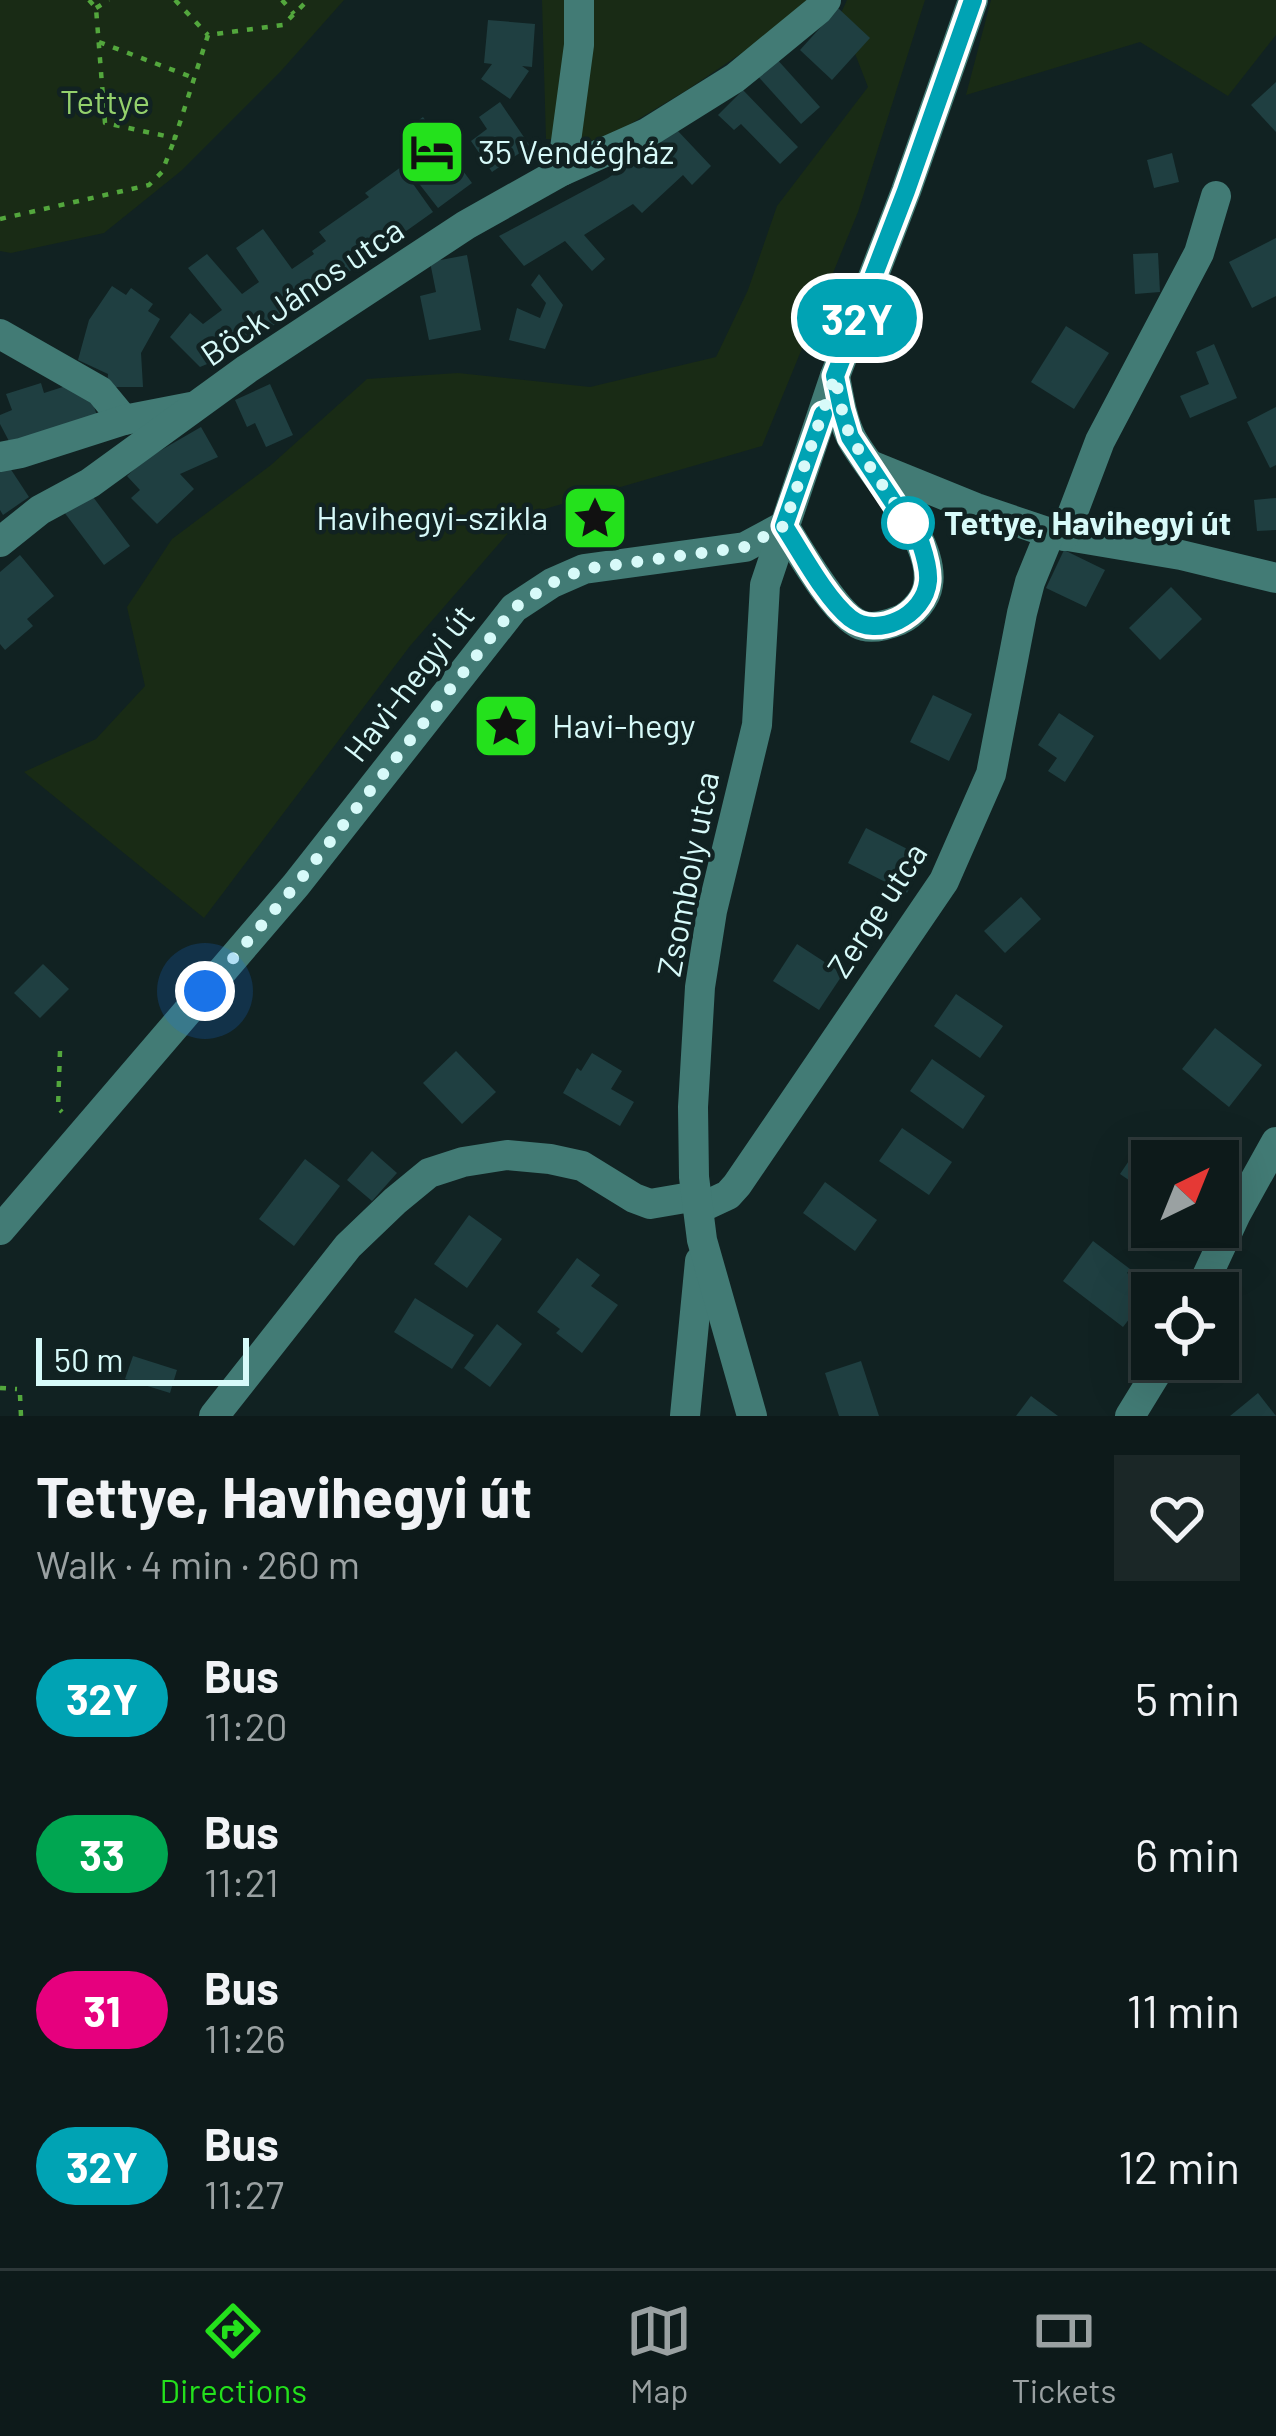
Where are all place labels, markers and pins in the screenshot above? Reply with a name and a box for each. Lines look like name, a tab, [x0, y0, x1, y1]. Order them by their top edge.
hotel icon: 35 Vendégház	[397, 117, 467, 187]
place label: 35 Vendégház	[478, 131, 674, 171]
place icon: Havihegyi-szikla	[560, 483, 630, 553]
place label: Havihegyi-szikla	[316, 497, 548, 537]
marker: Tettye, Havihegyi út	[883, 498, 933, 548]
place label: Tettye, Havihegyi út	[944, 502, 1231, 542]
place icon: Havi-hegy	[471, 691, 541, 761]
place label: Havi-hegy	[552, 705, 695, 745]

